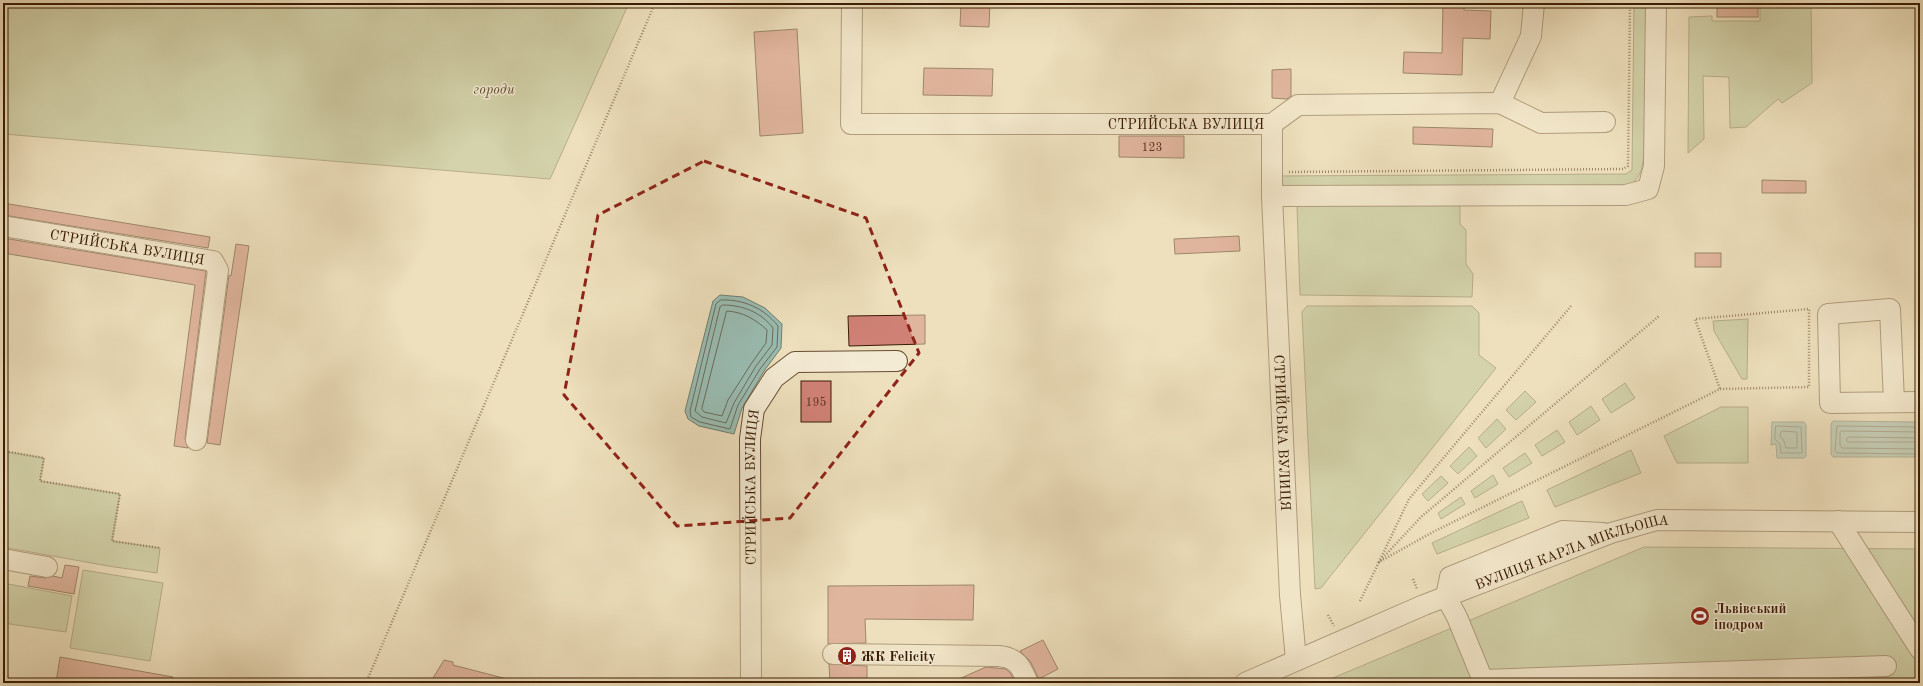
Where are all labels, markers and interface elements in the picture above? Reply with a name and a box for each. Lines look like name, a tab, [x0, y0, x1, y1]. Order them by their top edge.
park label: городи	[473, 83, 515, 98]
street label: СТРИЙСЬКА ВУЛИЦЯ	[1108, 114, 1264, 132]
house number: 123	[1142, 142, 1162, 154]
street label: СТРИЙСЬКА ВУЛИЦЯ	[49, 228, 205, 267]
street label: СТРИЙСЬКА ВУЛИЦЯ	[1271, 354, 1292, 511]
house number: 195	[806, 396, 826, 409]
street label: СТРИЙСЬКА ВУЛИЦЯ	[740, 408, 762, 565]
street label: ВУЛИЦЯ КАРЛА МІКЛЬОША	[1473, 514, 1669, 593]
place label: Львівський іподром	[1714, 602, 1787, 632]
sports icon: Львівський іподром	[1689, 605, 1711, 627]
building icon: ЖК Felicity	[836, 645, 858, 667]
place label: ЖК Felicity	[861, 650, 936, 664]

